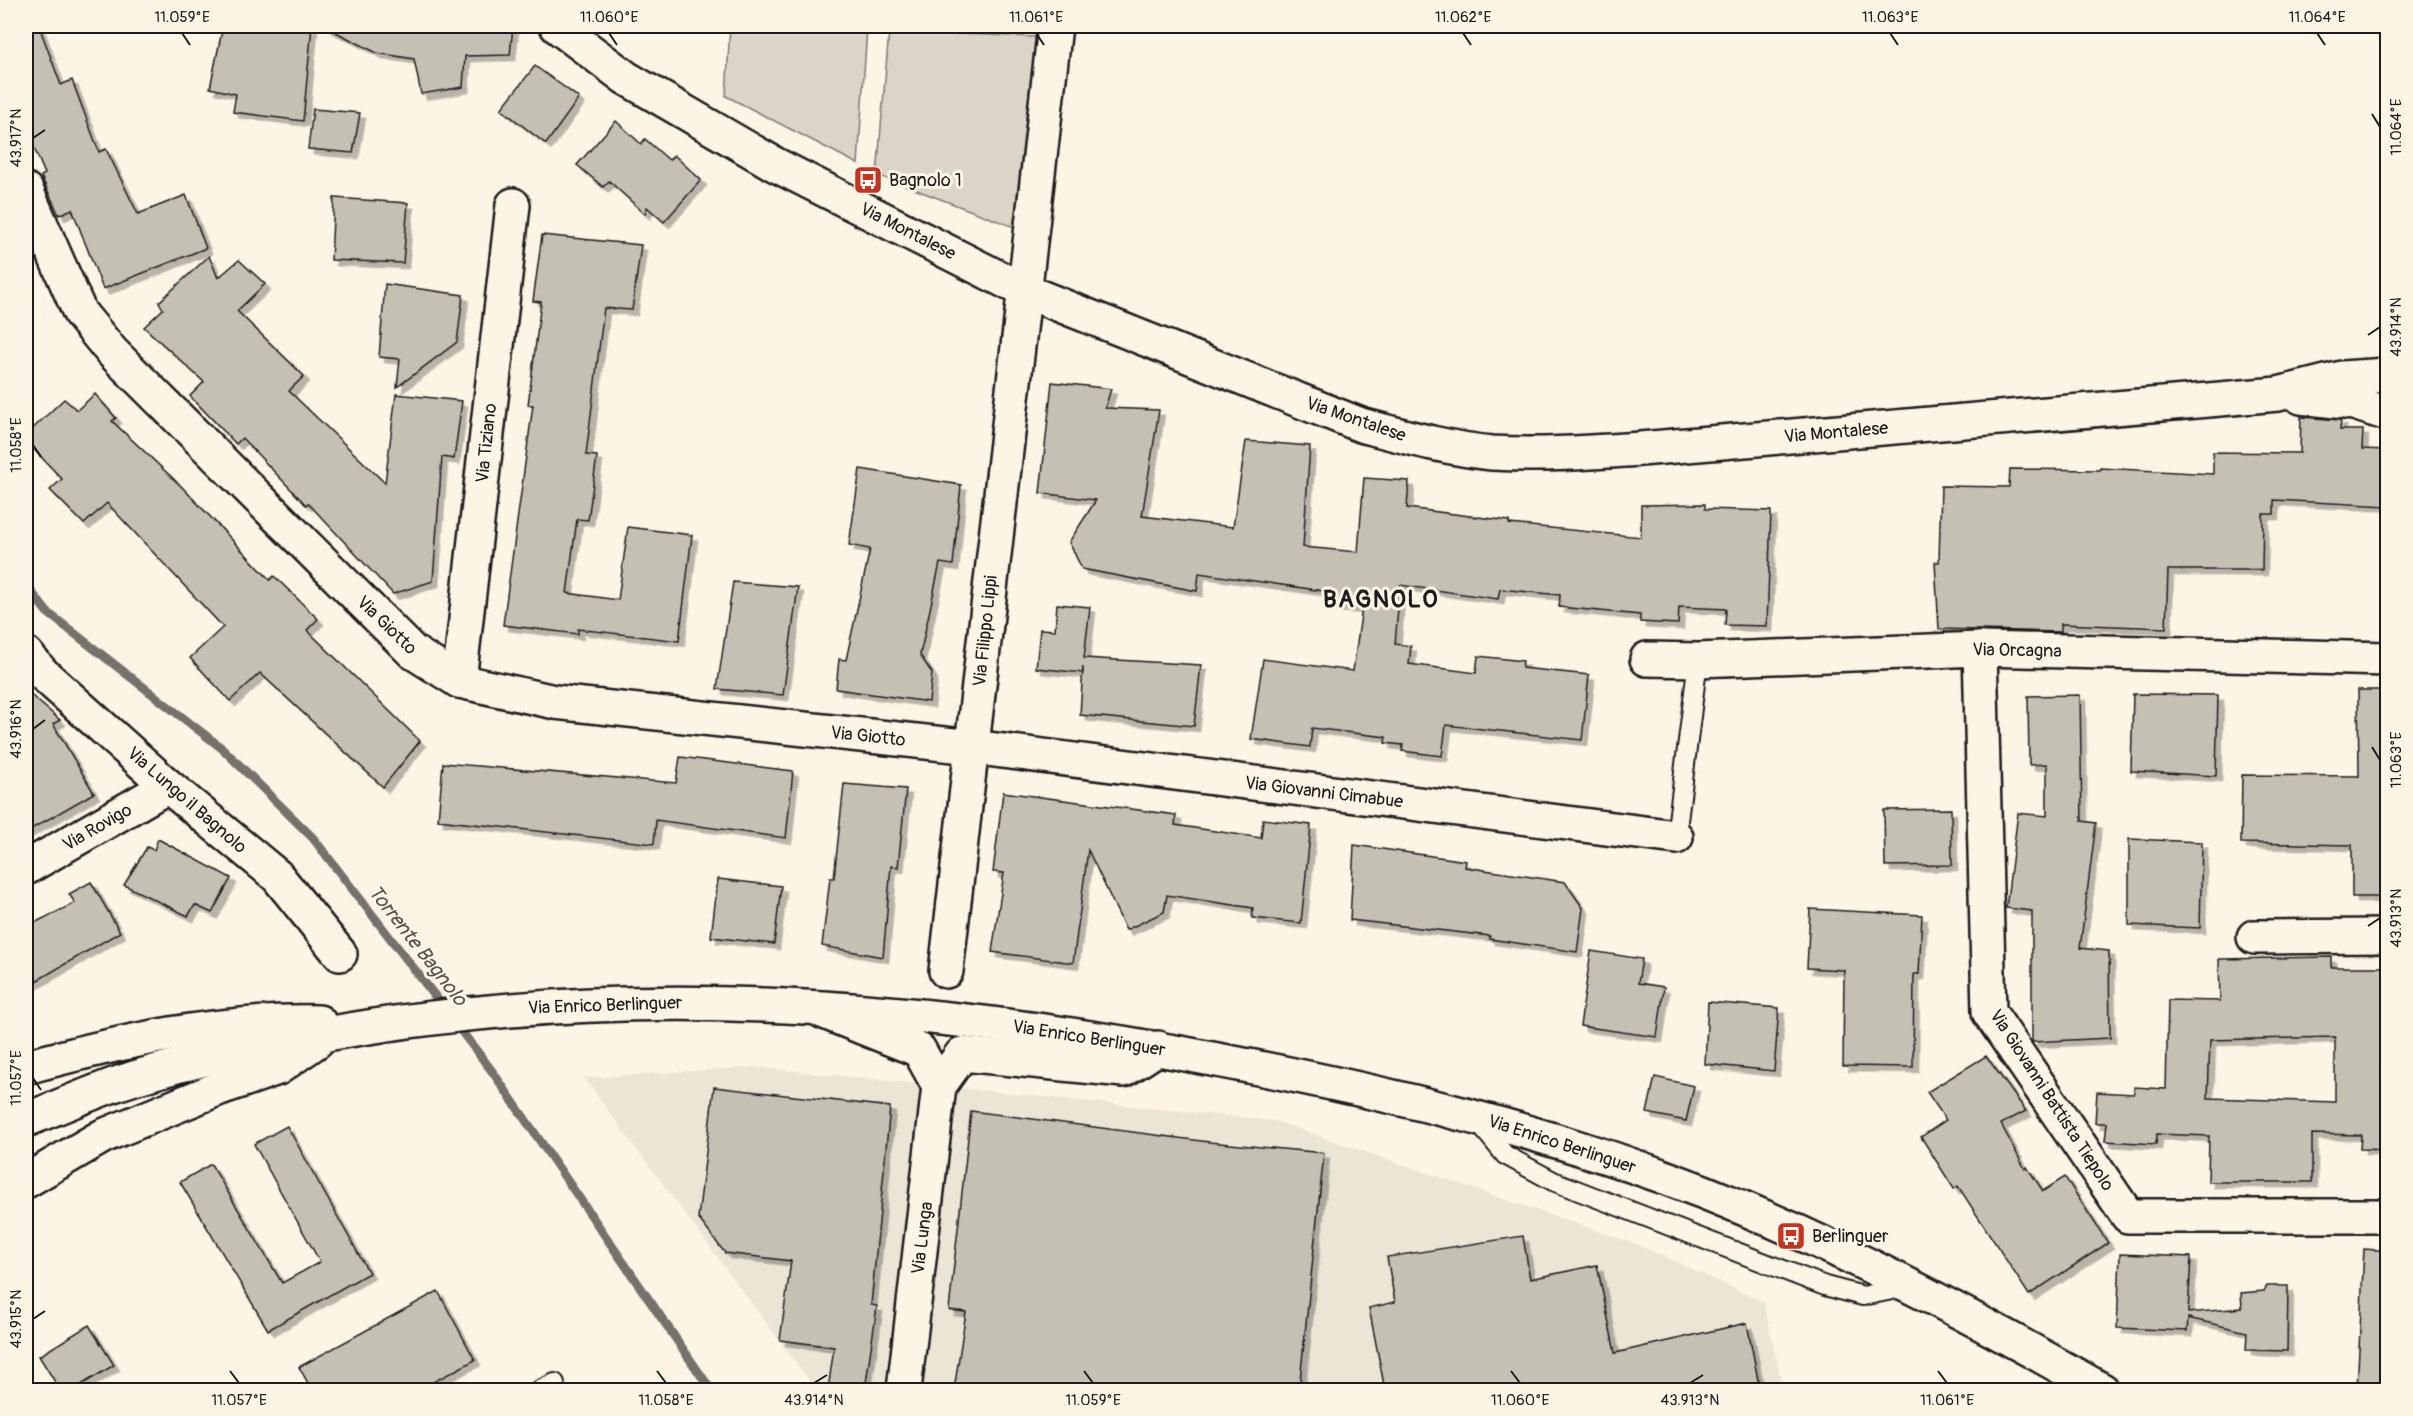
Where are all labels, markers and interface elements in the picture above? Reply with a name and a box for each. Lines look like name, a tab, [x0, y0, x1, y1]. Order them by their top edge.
text: 11.059°E	[154, 8, 210, 27]
text: 11.060°E	[580, 8, 639, 27]
text: 11.061°E	[1009, 8, 1063, 27]
text: 11.062°E	[1435, 8, 1492, 27]
text: 11.063°E	[1862, 8, 1919, 27]
text: 11.064°E	[2288, 8, 2346, 27]
text: 11.064°E	[2387, 98, 2406, 156]
text: 43.917°N	[7, 109, 26, 167]
bus stop icon: Bagnolo 1	[852, 164, 884, 196]
place label: Bagnolo 1	[889, 169, 962, 192]
street label: Via Montalese	[856, 197, 960, 265]
text: 43.914°N	[2387, 297, 2406, 357]
street label: Via Montalese	[1303, 392, 1409, 447]
street label: Via Tiziano	[471, 402, 502, 484]
street label: Via Montalese	[1783, 416, 1889, 449]
text: 11.058°E	[7, 417, 26, 473]
street label: Via Filippo Lippi	[968, 574, 1003, 688]
district label: BAGNOLO	[1323, 585, 1439, 614]
street label: Via Giotto	[352, 591, 422, 660]
street label: Via Orcagna	[1972, 638, 2062, 663]
text: 43.916°N	[7, 699, 26, 759]
street label: Via Giotto	[829, 721, 907, 752]
text: 11.063°E	[2387, 731, 2406, 788]
street label: Via Lungo il Bagnolo	[122, 742, 252, 859]
street label: Via Giovanni Cimabue	[1243, 771, 1405, 814]
street label: Via Rovigo	[58, 798, 136, 856]
water label: Torrente Bagnolo	[363, 880, 473, 1012]
text: 43.913°N	[2387, 888, 2406, 948]
street label: Via Enrico Berlinguer	[527, 991, 683, 1020]
street label: Via Giovanni Battista Tiepolo	[1984, 1005, 2119, 1196]
street label: Via Enrico Berlinguer	[1011, 1015, 1168, 1062]
text: 11.057°E	[7, 1050, 26, 1106]
street label: Via Enrico Berlinguer	[1485, 1110, 1639, 1179]
street label: Via Lunga	[907, 1200, 938, 1276]
bus stop icon: Berlinguer	[1775, 1220, 1807, 1252]
place label: Berlinguer	[1812, 1225, 1889, 1248]
text: 43.915°N	[7, 1290, 26, 1348]
text: 11.057°E	[211, 1391, 267, 1410]
text: 11.058°E	[638, 1391, 694, 1410]
text: 43.914°N	[784, 1391, 844, 1410]
text: 11.059°E	[1065, 1391, 1121, 1410]
text: 11.060°E	[1491, 1391, 1550, 1410]
text: 43.913°N	[1660, 1391, 1720, 1410]
text: 11.061°E	[1920, 1391, 1974, 1410]

